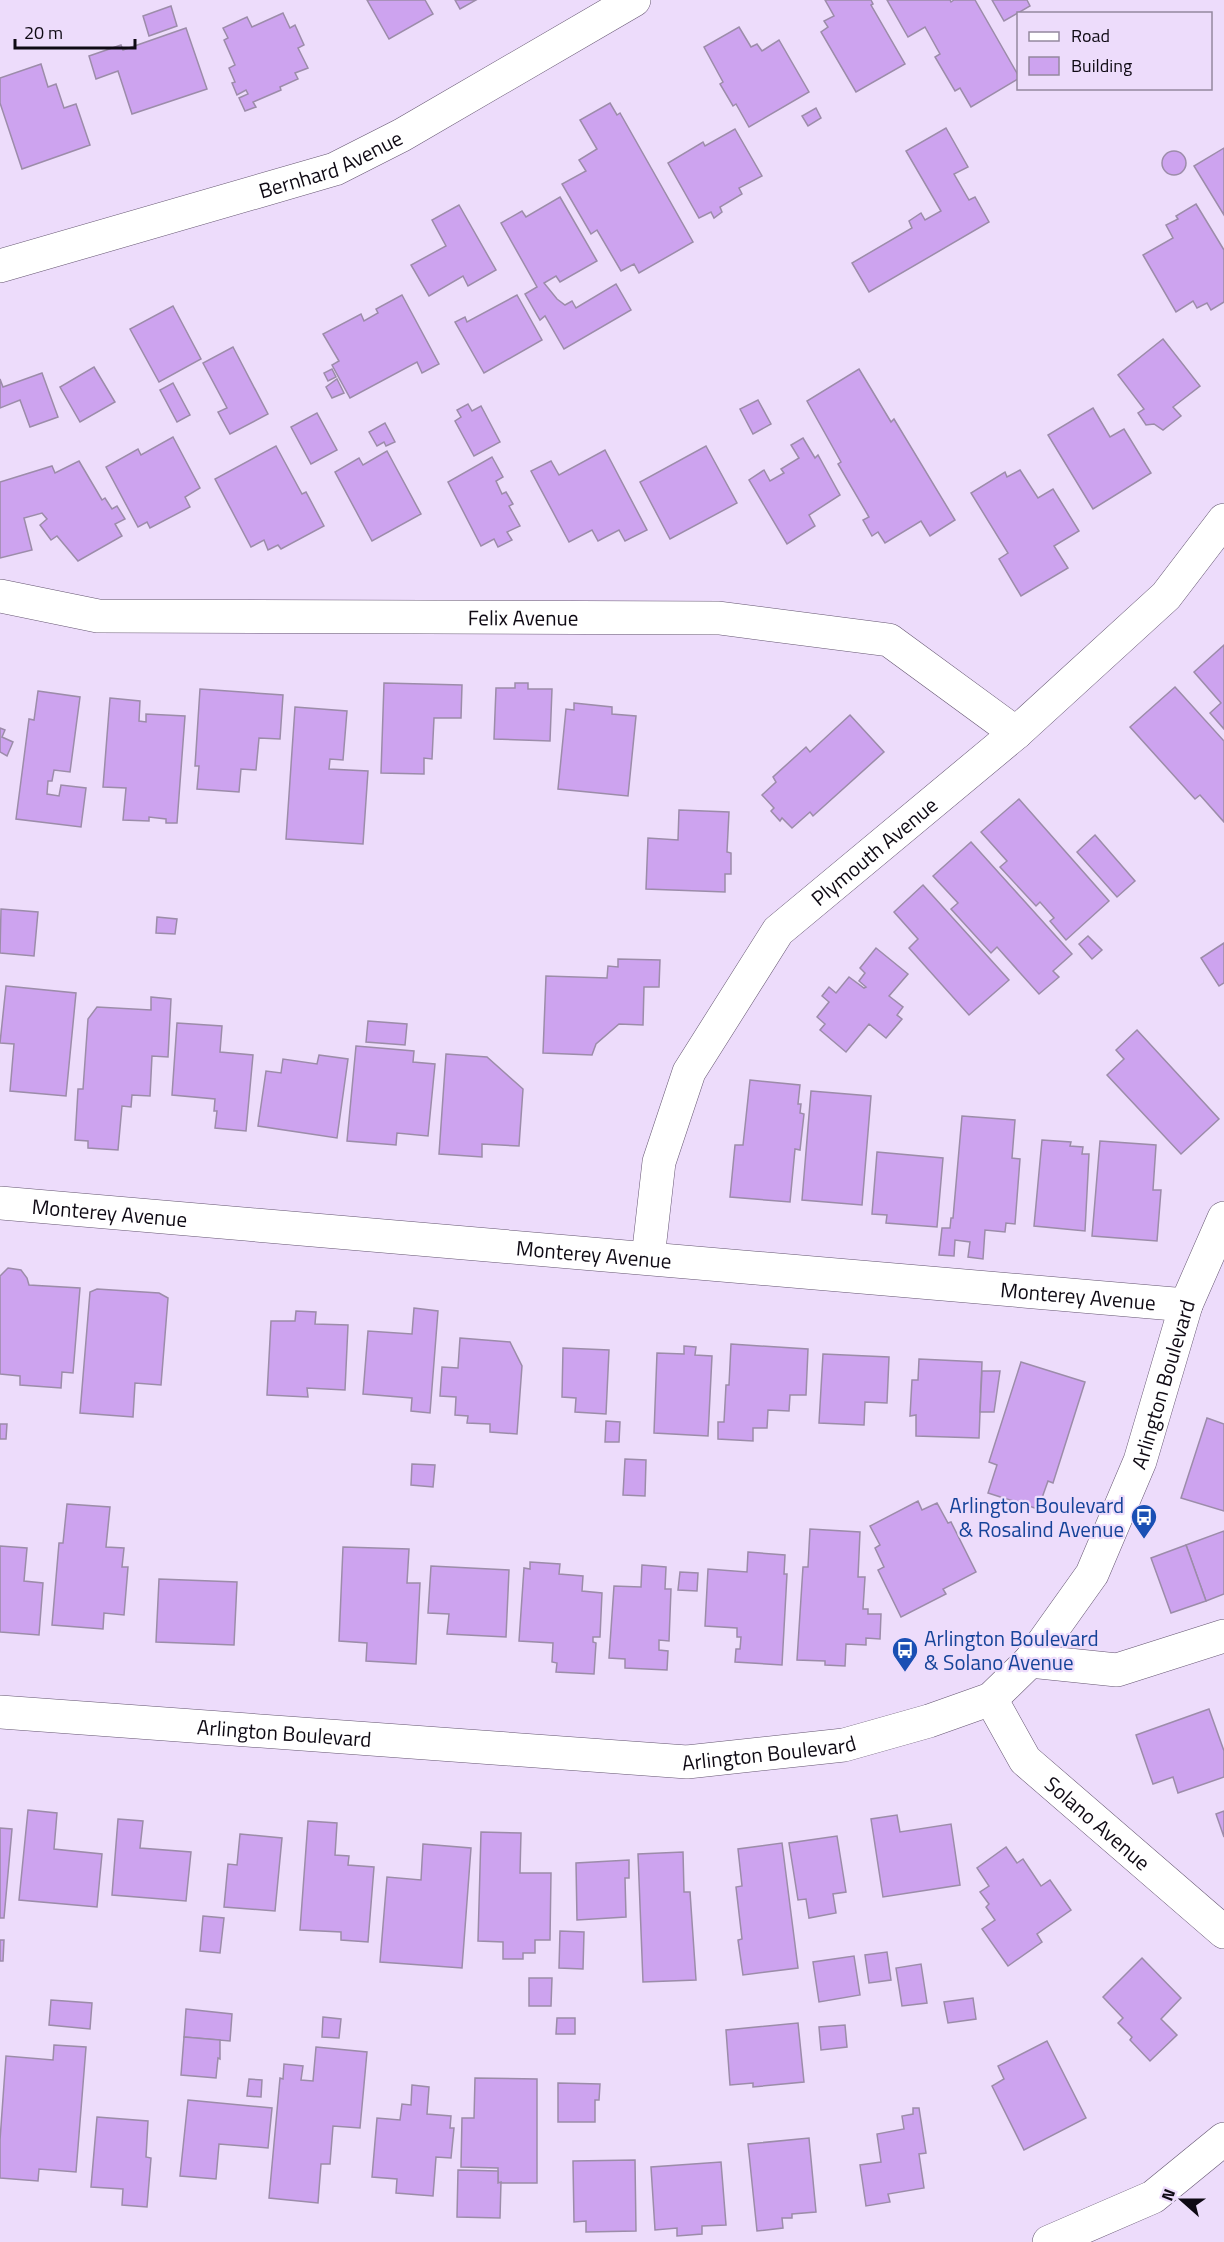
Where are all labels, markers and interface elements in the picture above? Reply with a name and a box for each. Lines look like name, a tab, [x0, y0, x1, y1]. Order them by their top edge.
scale bar	[15, 12, 135, 50]
legend	[1017, 12, 1212, 90]
text: 20 m	[24, 19, 63, 46]
text: Road	[1071, 22, 1110, 49]
text: Building	[1071, 52, 1132, 79]
street label: Bernhard Avenue	[255, 122, 408, 206]
street label: Felix Avenue	[468, 601, 578, 634]
street label: Plymouth Avenue	[804, 789, 944, 913]
street label: Monterey Avenue	[31, 1190, 189, 1235]
street label: Monterey Avenue	[515, 1231, 673, 1277]
street label: Monterey Avenue	[999, 1273, 1157, 1318]
street label: Arlington Boulevard	[1122, 1296, 1203, 1474]
place label: Arlington Boulevard & Rosalind Avenue	[949, 1489, 1124, 1545]
bus stop icon: Arlington Boulevard & Rosalind Avenue	[1129, 1502, 1159, 1540]
place label: Arlington Boulevard & Solano Avenue	[924, 1622, 1099, 1678]
bus stop icon: Arlington Boulevard & Solano Avenue	[890, 1635, 920, 1673]
street label: Arlington Boulevard	[196, 1710, 373, 1755]
street label: Arlington Boulevard	[680, 1726, 860, 1778]
street label: Solano Avenue	[1038, 1768, 1158, 1878]
north arrow	[1152, 2170, 1212, 2230]
text: N	[1155, 2185, 1181, 2204]

